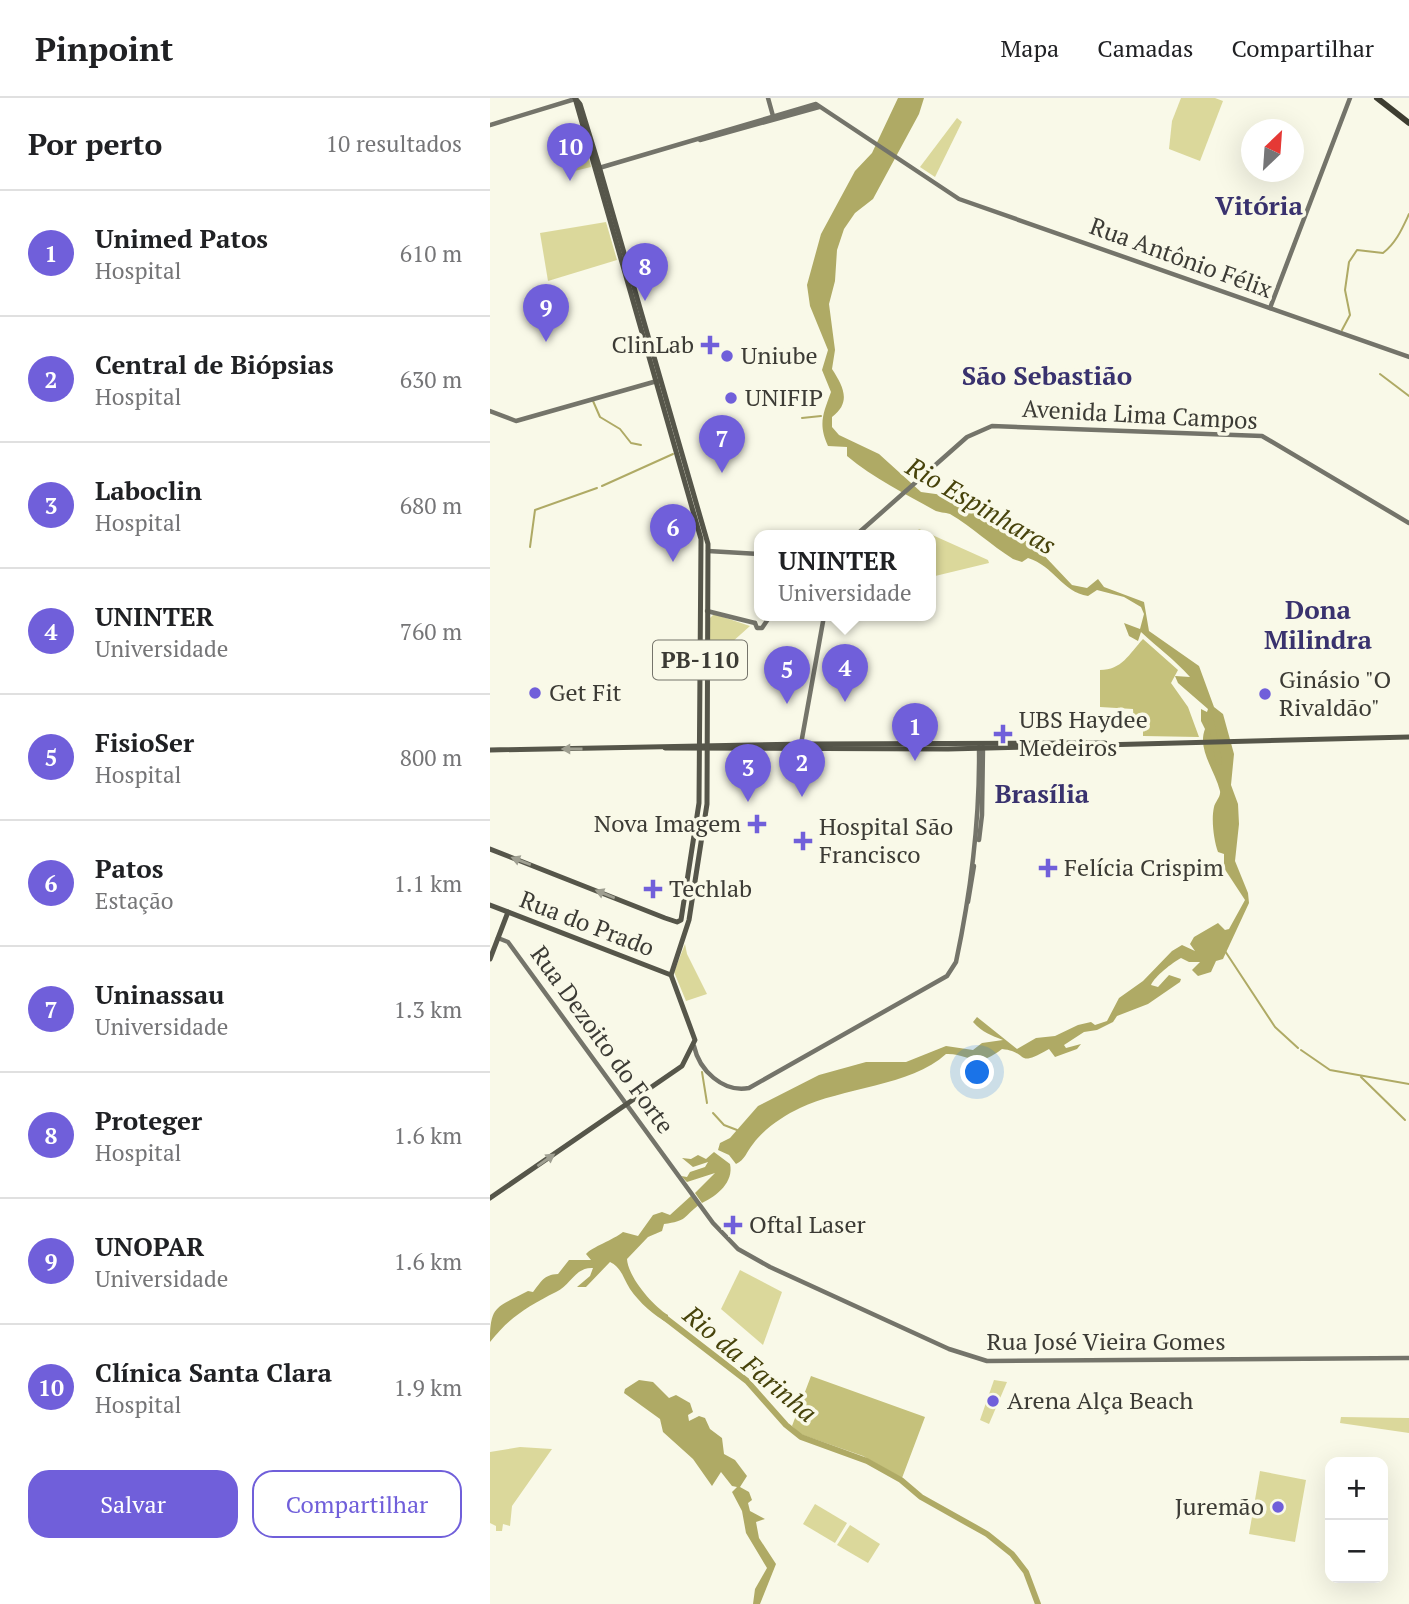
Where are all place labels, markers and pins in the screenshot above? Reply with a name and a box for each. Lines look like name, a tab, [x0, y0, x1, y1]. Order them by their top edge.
pin: 10	[547, 123, 593, 181]
pin: 8	[622, 243, 668, 301]
pin: 9	[523, 284, 569, 342]
place label: ClinLab	[611, 328, 694, 360]
marker: ClinLab	[700, 335, 720, 355]
place label: Uniube	[741, 339, 818, 371]
marker: Uniube	[719, 348, 735, 364]
place label: UNIFIP	[745, 381, 823, 413]
marker: UNIFIP	[723, 390, 739, 406]
pin: 7	[699, 415, 745, 473]
pin: 6	[650, 504, 696, 562]
pin: 4	[822, 644, 868, 702]
pin: 5	[764, 646, 810, 704]
place label: Ginásio "O Rivaldão"	[1279, 663, 1391, 723]
place label: Get Fit	[549, 676, 622, 708]
marker: Get Fit	[527, 685, 543, 701]
marker: Ginásio "O Rivaldão"	[1257, 686, 1273, 702]
pin: 1	[892, 703, 938, 761]
place label: UBS Haydee Medeiros	[1019, 703, 1148, 763]
marker: UBS Haydee Medeiros	[993, 724, 1013, 744]
pin: 2	[779, 739, 825, 797]
pin: 3	[725, 744, 771, 802]
place label: Nova Imagem	[594, 807, 741, 839]
place label: Hospital São Francisco	[819, 810, 953, 870]
marker: Nova Imagem	[747, 814, 767, 834]
marker: Hospital São Francisco	[793, 831, 813, 851]
place label: Felícia Crispim	[1064, 851, 1224, 883]
marker: Felícia Crispim	[1038, 858, 1058, 878]
place label: Techlab	[669, 872, 752, 904]
marker: Techlab	[643, 879, 663, 899]
place label: Oftal Laser	[749, 1208, 867, 1240]
marker: Oftal Laser	[723, 1215, 743, 1235]
place label: Arena Alça Beach	[1007, 1384, 1193, 1416]
marker: Arena Alça Beach	[985, 1393, 1001, 1409]
place label: Juremão	[1175, 1490, 1264, 1522]
marker: Juremão	[1270, 1499, 1286, 1515]

